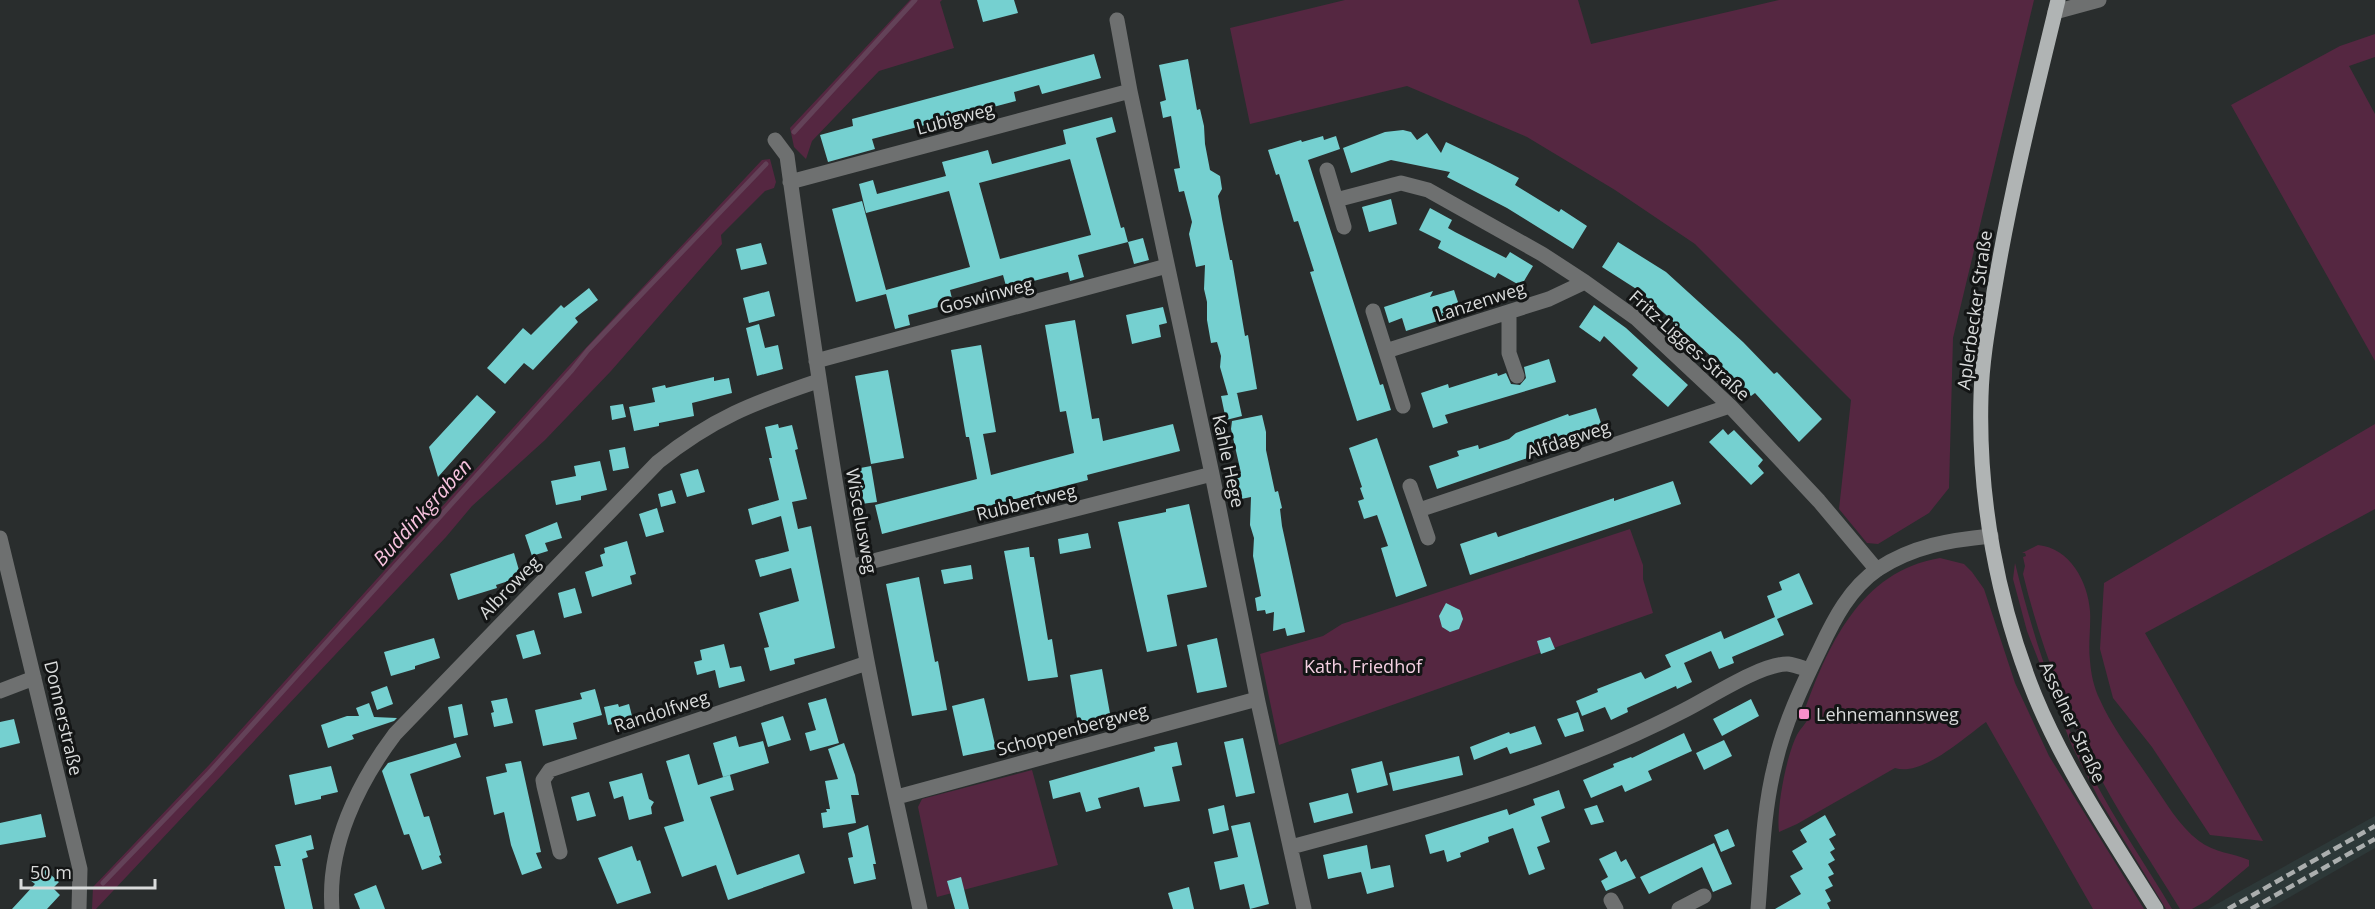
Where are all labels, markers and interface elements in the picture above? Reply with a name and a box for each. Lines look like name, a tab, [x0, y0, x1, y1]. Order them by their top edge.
street label: Lubigweg	[913, 96, 997, 140]
street label: Aplerbecker Straße	[1951, 229, 1997, 391]
street label: Goswinweg	[937, 271, 1036, 319]
street label: Lanzenweg	[1432, 275, 1529, 327]
street label: Fritz-Ligges-Straße	[1624, 284, 1756, 406]
street label: Kahle Hege	[1207, 412, 1251, 510]
street label: Alfdagweg	[1523, 414, 1613, 464]
water label: Buddinkgraben	[367, 453, 477, 571]
street label: Wiscelusweg	[841, 466, 883, 576]
street label: Rubbertweg	[974, 478, 1079, 526]
street label: Albroweg	[473, 550, 545, 624]
park label: Kath. Friedhof	[1304, 654, 1423, 678]
street label: Asselner Straße	[2034, 657, 2112, 787]
street label: Donnerstraße	[39, 658, 89, 778]
street label: Randolfweg	[610, 684, 712, 738]
street label: Schoppenbergweg	[994, 697, 1150, 761]
place label: Lehnemannsweg	[1816, 702, 1959, 726]
marker: Lehnemannsweg	[1797, 707, 1811, 721]
scale bar	[21, 852, 154, 890]
text: 50 m	[30, 860, 72, 884]

